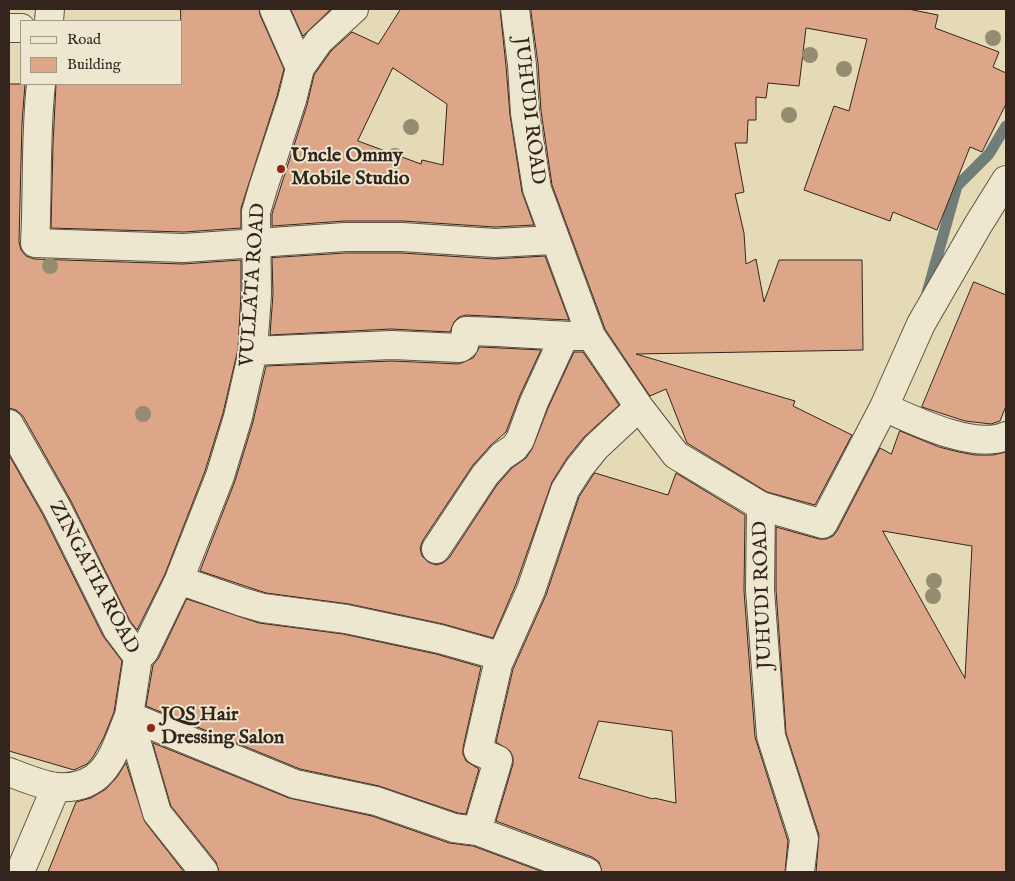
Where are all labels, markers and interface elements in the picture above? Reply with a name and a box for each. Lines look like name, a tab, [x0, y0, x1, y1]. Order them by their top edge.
legend	[20, 20, 182, 85]
text: Road	[67, 30, 101, 49]
street label: JUHUDI ROAD	[507, 36, 549, 186]
text: Building	[67, 55, 121, 74]
place label: Uncle Ommy Mobile Studio	[291, 145, 409, 192]
marker: Uncle Ommy Mobile Studio	[275, 163, 287, 175]
street label: VULLATA ROAD	[236, 202, 272, 368]
street label: ZINGATIA ROAD	[43, 497, 143, 659]
street label: JUHUDI ROAD	[749, 520, 779, 670]
place label: JQS Hair Dressing Salon	[161, 704, 284, 751]
marker: JQS Hair Dressing Salon	[145, 722, 157, 734]

